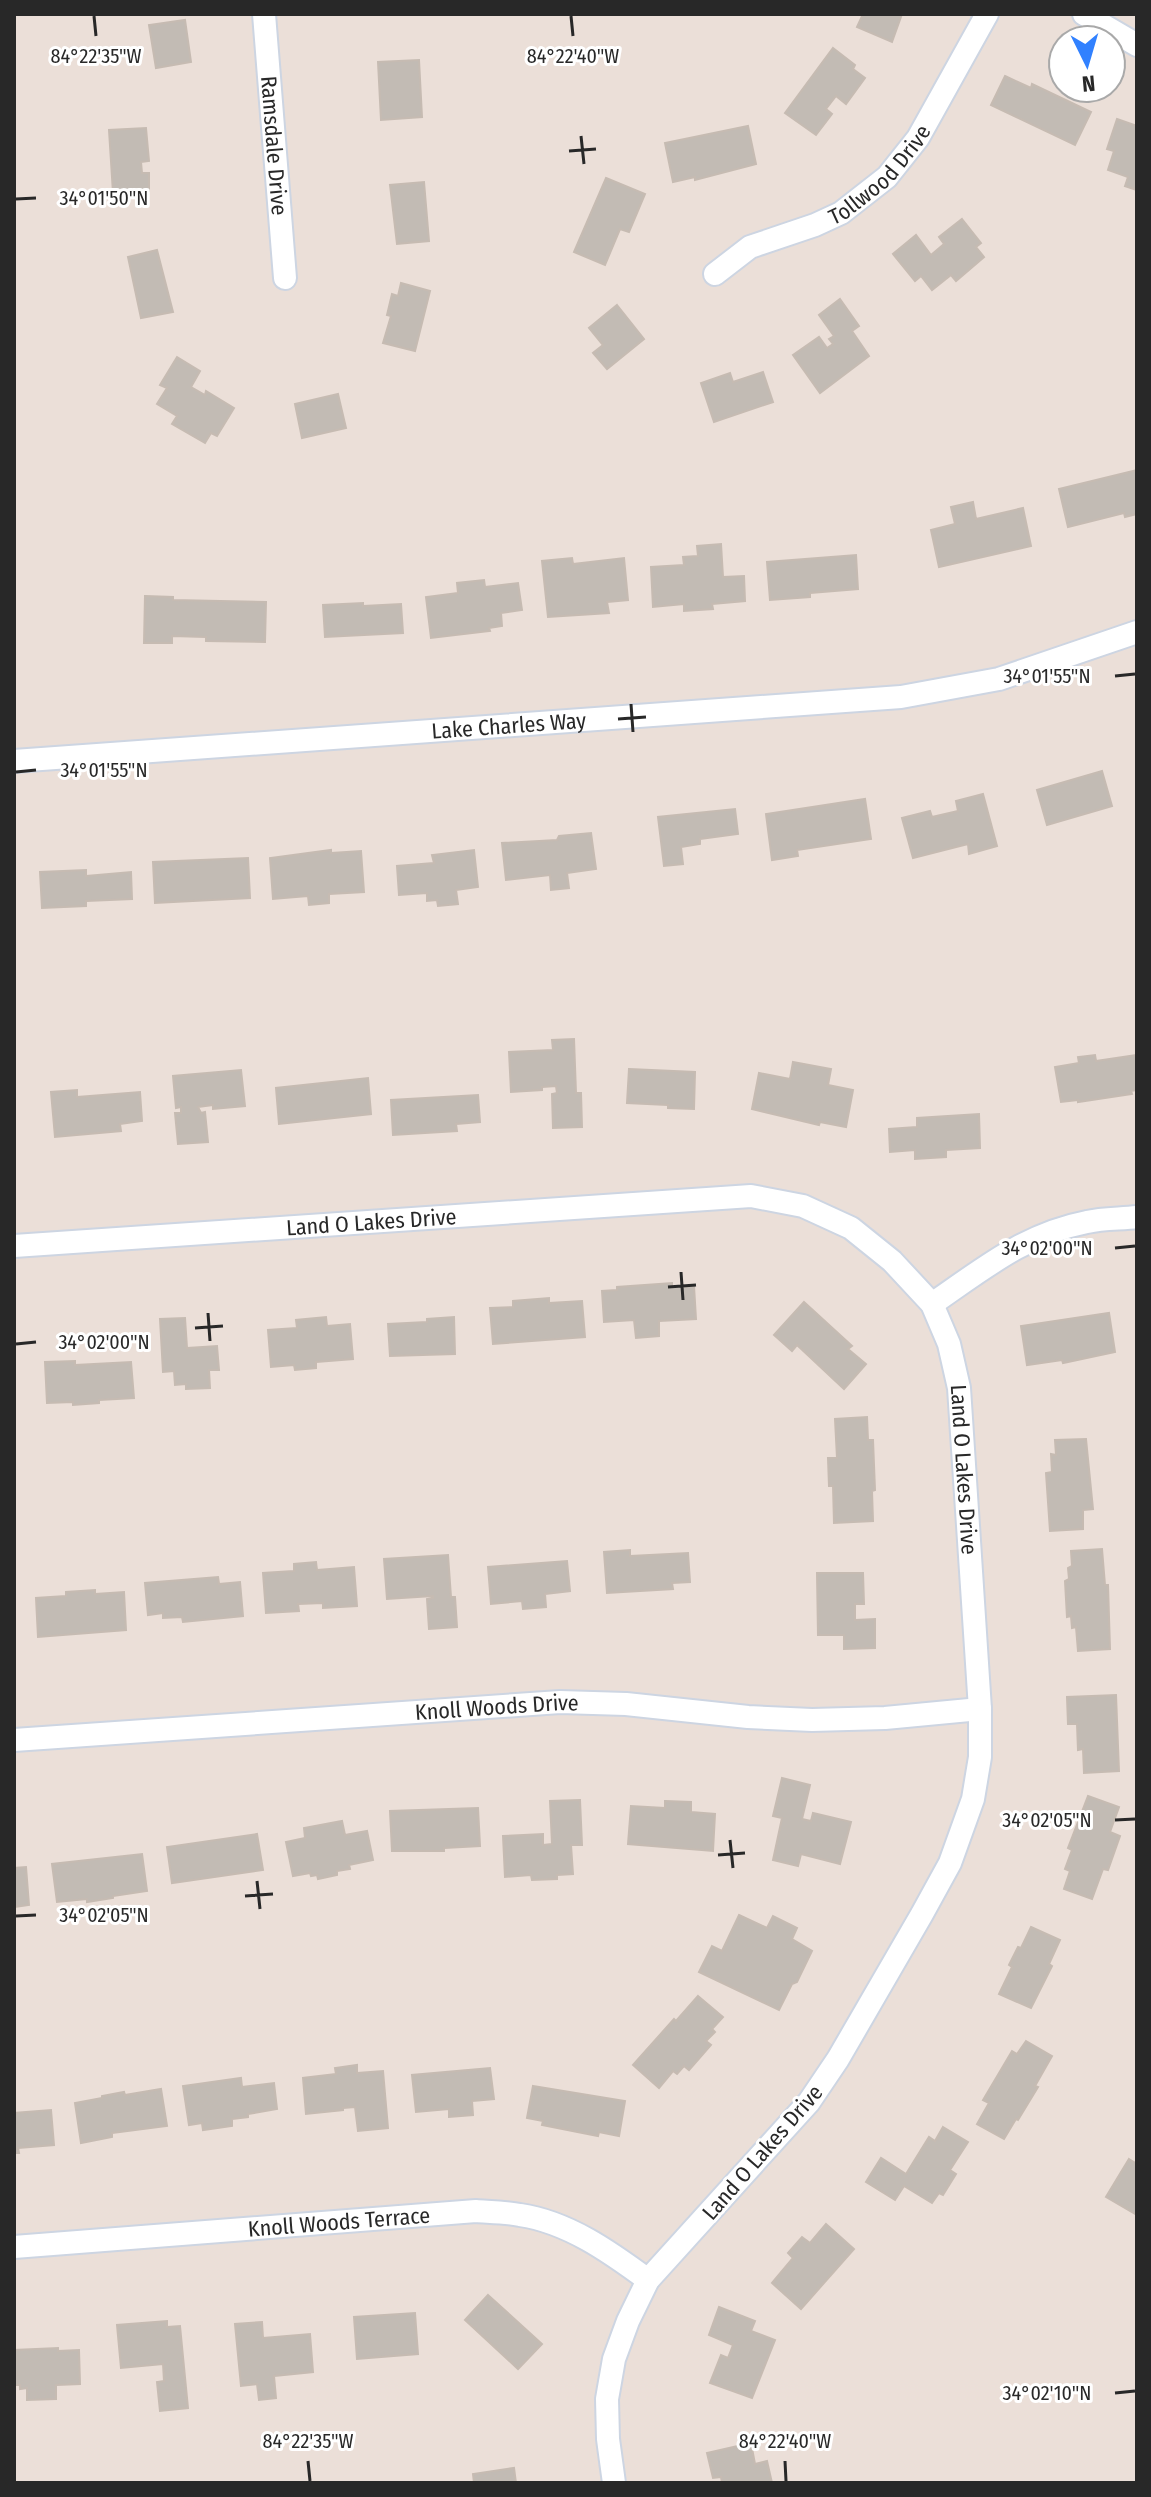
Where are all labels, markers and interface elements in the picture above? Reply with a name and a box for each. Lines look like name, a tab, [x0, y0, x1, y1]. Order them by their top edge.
north arrow	[1047, 24, 1127, 104]
text: 84°22'35"W	[51, 44, 141, 68]
text: 84°22'40"W	[527, 44, 619, 68]
text: N	[1081, 69, 1096, 97]
street label: Ramsdale Drive	[255, 75, 293, 216]
street label: Tollwood Drive	[825, 120, 937, 231]
text: 34°01'50"N	[60, 186, 148, 210]
text: 34°01'55"N	[1003, 664, 1091, 688]
street label: Lake Charles Way	[431, 707, 587, 745]
text: 34°01'55"N	[60, 758, 148, 782]
street label: Land O Lakes Drive	[285, 1203, 457, 1242]
text: 34°02'00"N	[1001, 1236, 1093, 1260]
text: 34°02'00"N	[58, 1330, 150, 1354]
street label: Land O Lakes Drive	[945, 1384, 983, 1555]
street label: Knoll Woods Drive	[414, 1689, 579, 1726]
text: 34°02'05"N	[1002, 1808, 1092, 1832]
text: 34°02'05"N	[59, 1903, 149, 1927]
street label: Land O Lakes Drive	[696, 2079, 828, 2225]
street label: Knoll Woods Terrace	[247, 2202, 431, 2243]
text: 34°02'10"N	[1003, 2381, 1091, 2405]
text: 84°22'35"W	[263, 2429, 353, 2453]
text: 84°22'40"W	[739, 2429, 831, 2453]

